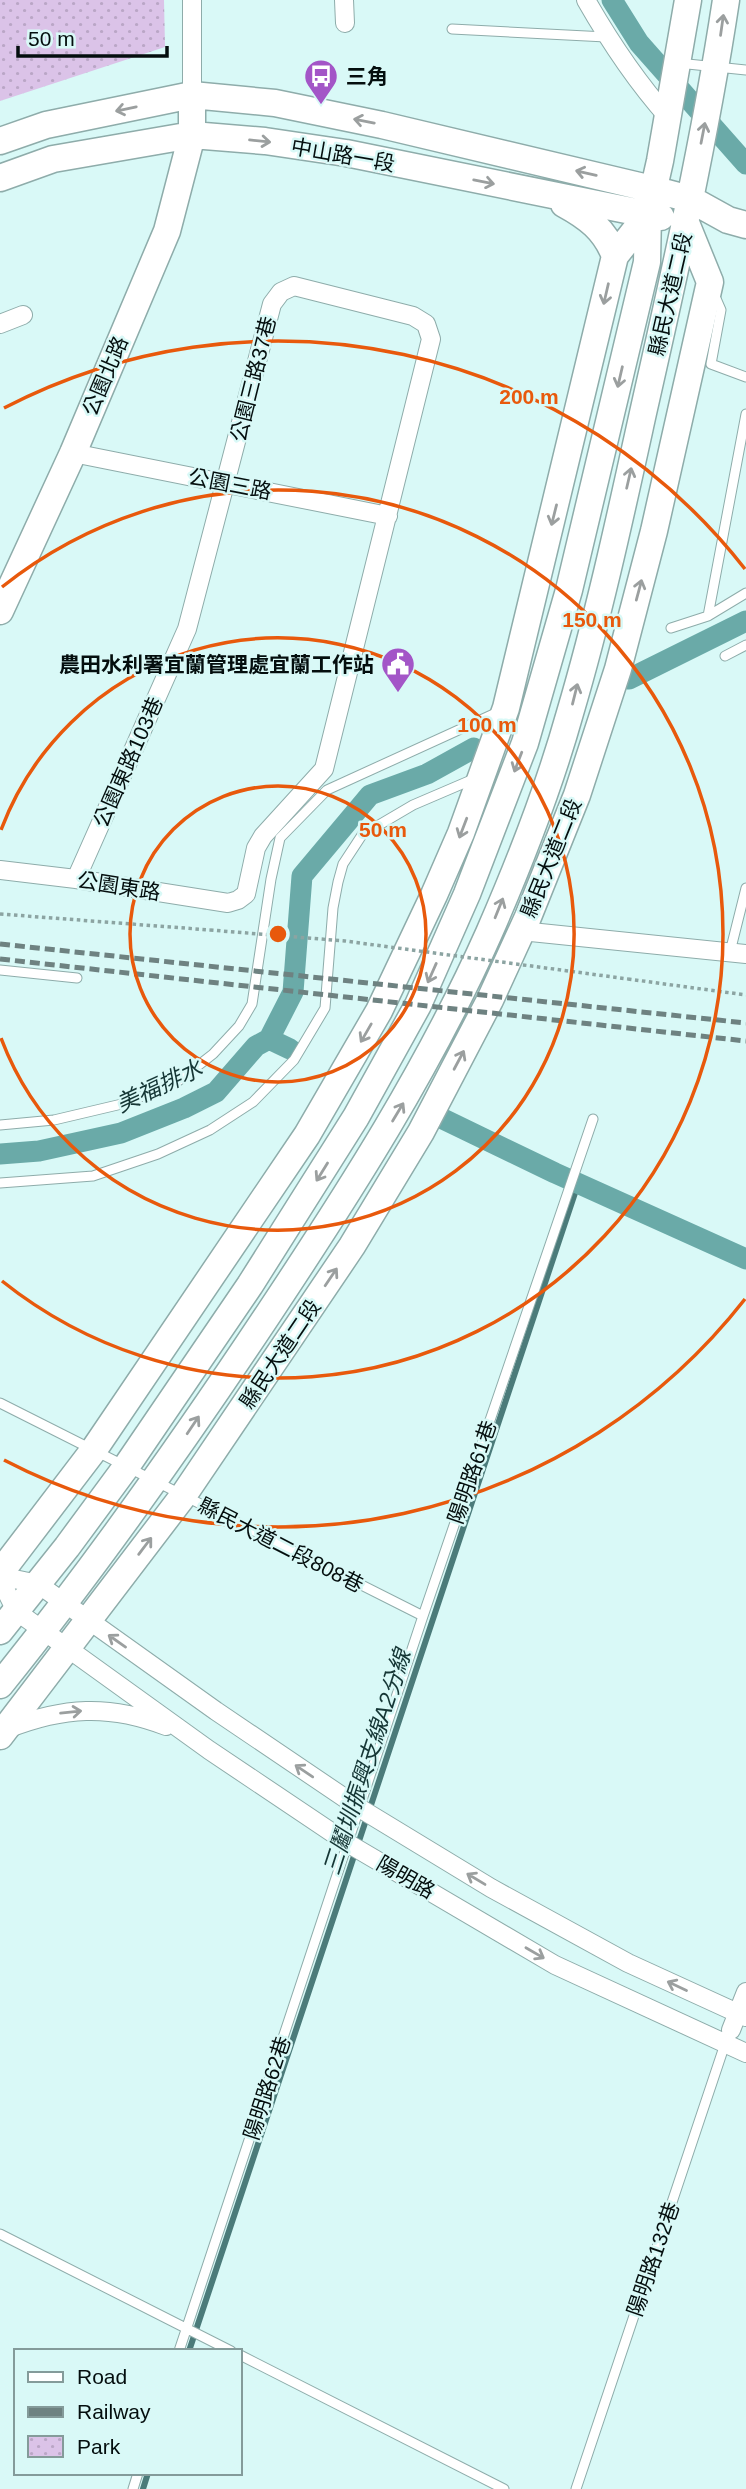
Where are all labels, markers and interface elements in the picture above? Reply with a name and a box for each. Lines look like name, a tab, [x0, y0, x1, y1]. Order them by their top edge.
scale bar	[18, 14, 166, 58]
one-way arrow	[716, 15, 729, 37]
text: 50 m	[28, 27, 75, 50]
bus stop icon: 三角	[302, 57, 340, 106]
place label: 三角	[346, 65, 388, 88]
one-way arrow	[115, 102, 138, 116]
one-way arrow	[353, 114, 376, 128]
one-way arrow	[696, 122, 710, 145]
one-way arrow	[249, 135, 271, 148]
street label: 中山路一段	[289, 135, 397, 175]
one-way arrow	[575, 166, 598, 179]
one-way arrow	[472, 176, 495, 190]
street label: 縣民大道二段	[645, 230, 695, 358]
one-way arrow	[599, 282, 612, 305]
street label: 公園三路37巷	[226, 314, 280, 444]
street label: 公園北路	[78, 333, 132, 419]
one-way arrow	[612, 365, 626, 388]
text: 200 m	[499, 385, 559, 408]
street label: 公園三路	[187, 465, 273, 503]
one-way arrow	[622, 467, 636, 490]
one-way arrow	[547, 504, 560, 526]
one-way arrow	[633, 579, 646, 601]
text: 150 m	[562, 608, 622, 631]
public building icon: 農田水利署宜蘭管理處宜蘭工作站	[379, 645, 417, 694]
place label: 農田水利署宜蘭管理處宜蘭工作站	[59, 653, 374, 676]
one-way arrow	[569, 683, 582, 706]
street label: 公園東路103巷	[89, 693, 167, 831]
text: 100 m	[457, 713, 517, 736]
one-way arrow	[510, 751, 523, 773]
street label: 縣民大道二段	[517, 795, 585, 921]
one-way arrow	[455, 816, 468, 838]
text: 50 m	[359, 818, 407, 841]
street label: 公園東路	[76, 868, 162, 904]
one-way arrow	[493, 898, 506, 919]
centre of rings	[266, 922, 290, 946]
one-way arrow	[425, 962, 438, 983]
one-way arrow	[359, 1023, 373, 1043]
one-way arrow	[453, 1050, 466, 1071]
water label: 美福排水	[112, 1054, 207, 1117]
one-way arrow	[391, 1102, 405, 1122]
one-way arrow	[314, 1161, 328, 1181]
one-way arrow	[324, 1268, 338, 1287]
street label: 縣民大道二段	[235, 1295, 325, 1413]
one-way arrow	[186, 1416, 200, 1435]
street label: 陽明路61巷	[444, 1418, 500, 1526]
street label: 縣民大道二段808巷	[195, 1493, 367, 1597]
one-way arrow	[137, 1538, 152, 1556]
one-way arrow	[108, 1634, 127, 1648]
water label: 三鬮圳振興支線A2分線	[318, 1643, 417, 1878]
one-way arrow	[59, 1705, 82, 1718]
one-way arrow	[295, 1763, 314, 1778]
street label: 陽明路	[373, 1851, 439, 1903]
one-way arrow	[467, 1871, 487, 1885]
one-way arrow	[524, 1946, 544, 1960]
one-way arrow	[667, 1979, 688, 1992]
street label: 陽明路62巷	[239, 2033, 295, 2143]
street label: 陽明路132巷	[623, 2199, 683, 2319]
legend	[14, 2349, 242, 2475]
text: Road	[77, 2365, 127, 2388]
text: Railway	[77, 2400, 151, 2423]
text: Park	[77, 2435, 121, 2458]

